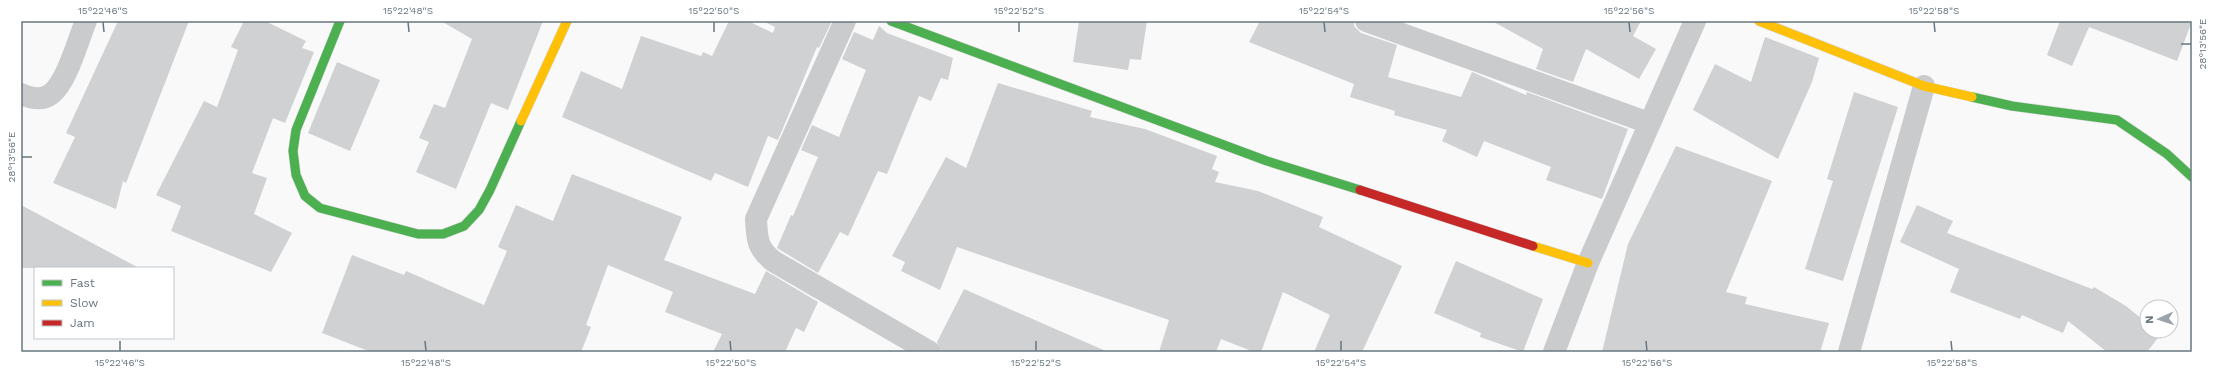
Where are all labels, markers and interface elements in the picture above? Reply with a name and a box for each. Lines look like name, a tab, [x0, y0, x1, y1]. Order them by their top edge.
text: 15°22'46"S	[78, 5, 128, 16]
text: 15°22'48"S	[383, 5, 433, 16]
text: 15°22'50"S	[689, 5, 739, 16]
text: 15°22'52"S	[994, 5, 1044, 16]
text: 15°22'54"S	[1299, 5, 1349, 16]
text: 15°22'56"S	[1604, 5, 1654, 16]
text: 15°22'58"S	[1909, 5, 1959, 16]
text: 28°13'56"E	[2197, 19, 2208, 69]
text: 28°13'56"E	[6, 132, 17, 182]
legend	[34, 267, 174, 339]
text: Fast	[70, 276, 95, 290]
text: Slow	[70, 296, 98, 310]
north arrow	[2139, 299, 2179, 339]
text: N	[2143, 315, 2156, 324]
text: Jam	[70, 316, 95, 330]
text: 15°22'46"S	[95, 357, 145, 368]
text: 15°22'48"S	[401, 357, 451, 368]
text: 15°22'50"S	[706, 357, 756, 368]
text: 15°22'52"S	[1011, 357, 1061, 368]
text: 15°22'54"S	[1316, 357, 1366, 368]
text: 15°22'56"S	[1622, 357, 1672, 368]
text: 15°22'58"S	[1927, 357, 1977, 368]

